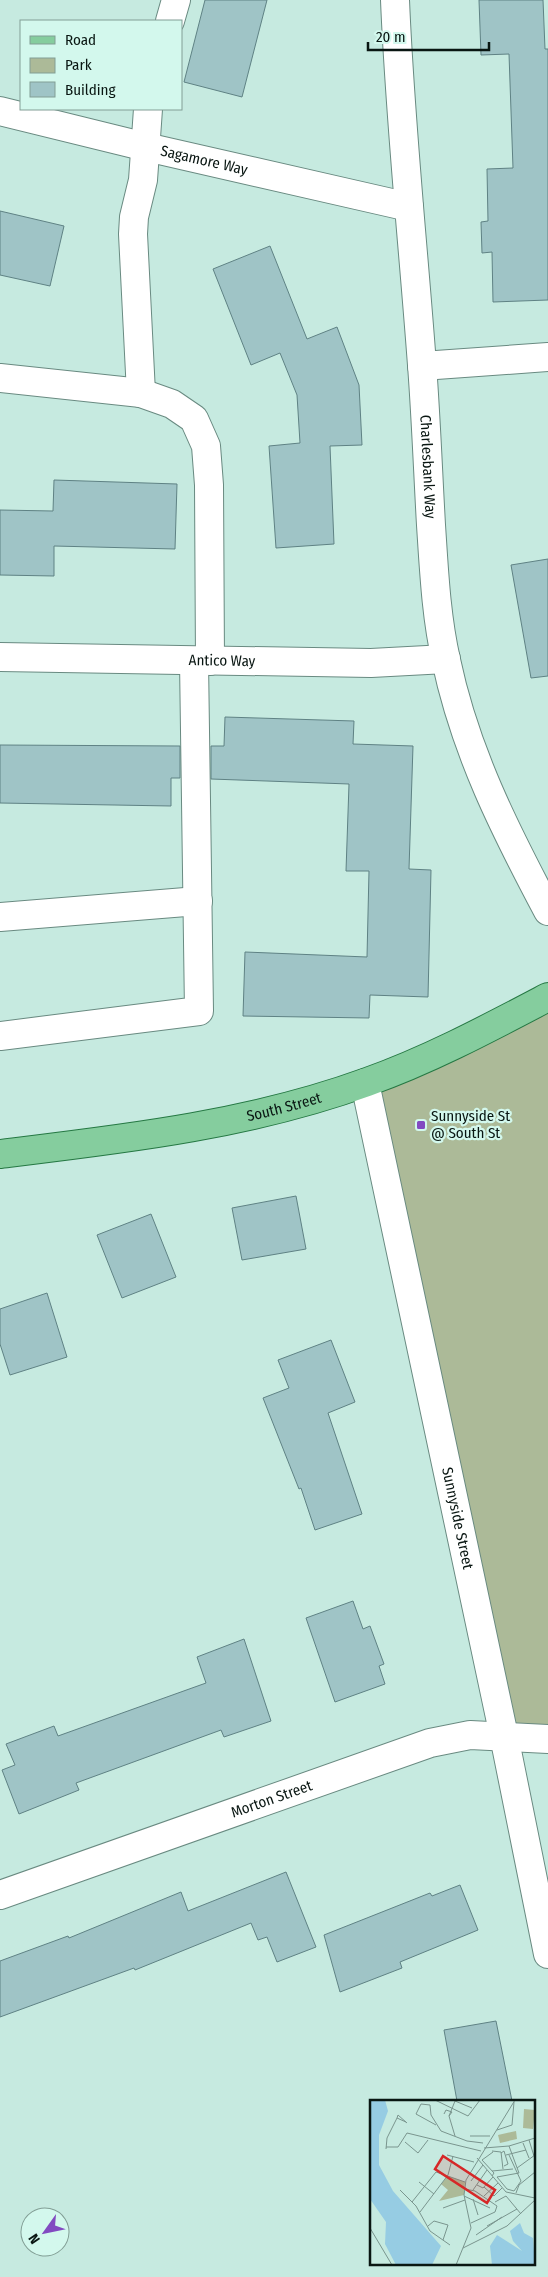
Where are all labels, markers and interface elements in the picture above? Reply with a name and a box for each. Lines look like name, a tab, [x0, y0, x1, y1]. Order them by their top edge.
legend	[20, 20, 182, 110]
scale bar	[368, 20, 489, 52]
text: 20 m	[376, 28, 406, 46]
text: Road	[65, 31, 96, 49]
text: Park	[65, 56, 92, 74]
text: Building	[65, 81, 116, 99]
street label: Sagamore Way	[159, 142, 250, 179]
street label: Charlesbank Way	[416, 414, 440, 520]
street label: Antico Way	[188, 651, 256, 670]
street label: South Street	[245, 1089, 324, 1125]
place label: Sunnyside St @ South St	[431, 1107, 510, 1142]
marker: Sunnyside St @ South St	[415, 1119, 427, 1131]
street label: Sunnyside Street	[438, 1466, 477, 1571]
street label: Morton Street	[229, 1776, 315, 1822]
inset map	[370, 2100, 536, 2264]
north arrow	[20, 2207, 70, 2257]
text: N	[25, 2231, 44, 2247]

